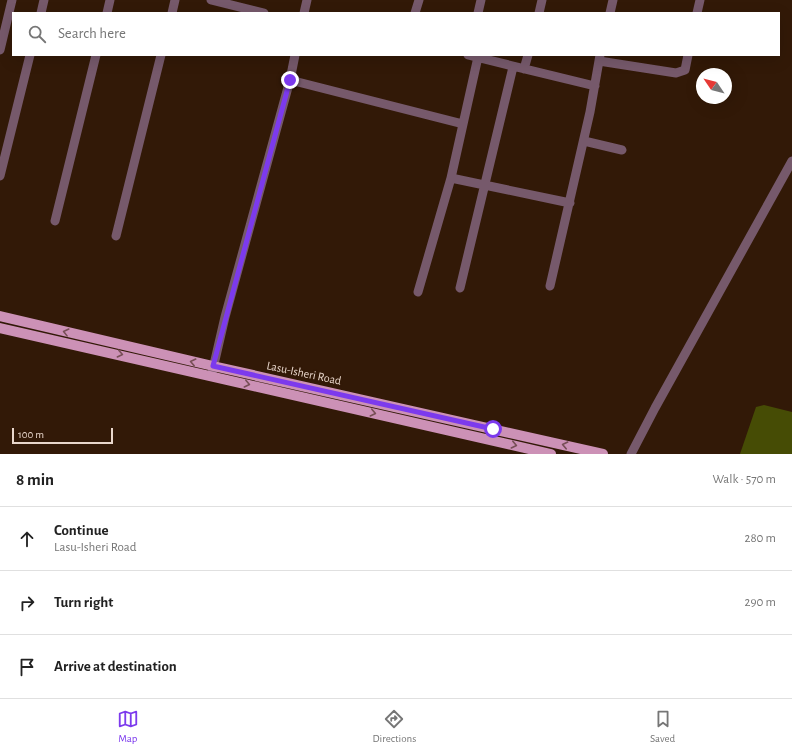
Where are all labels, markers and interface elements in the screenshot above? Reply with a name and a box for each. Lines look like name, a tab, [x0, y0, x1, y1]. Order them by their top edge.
search box	[12, 12, 780, 56]
icon: search	[26, 23, 48, 45]
text: Search here	[58, 26, 126, 41]
north arrow	[696, 68, 732, 104]
route end	[281, 71, 299, 89]
one-way arrow	[63, 328, 70, 337]
one-way arrow	[117, 350, 123, 358]
one-way arrow	[190, 358, 196, 366]
street label: Lasu-Isheri Road	[265, 359, 343, 387]
one-way arrow	[243, 380, 250, 388]
one-way arrow	[370, 409, 376, 417]
route start	[484, 420, 502, 438]
scale bar	[12, 426, 113, 445]
text: 100 m	[18, 429, 44, 440]
one-way arrow	[510, 441, 517, 449]
one-way arrow	[562, 442, 569, 450]
text: 8 min	[16, 471, 54, 488]
text: Walk · 570 m	[712, 473, 776, 486]
text: Continue	[54, 523, 109, 538]
icon: ahead	[16, 528, 38, 550]
text: 280 m	[745, 532, 776, 545]
text: Lasu-Isheri Road	[54, 541, 137, 554]
icon: right	[16, 592, 38, 614]
text: Turn right	[54, 595, 113, 610]
text: 290 m	[745, 596, 776, 609]
icon: arrive	[16, 656, 38, 678]
text: Arrive at destination	[54, 659, 177, 674]
tab: Map	[117, 708, 139, 745]
tab: Directions	[372, 708, 416, 745]
tab: Saved	[650, 708, 675, 745]

